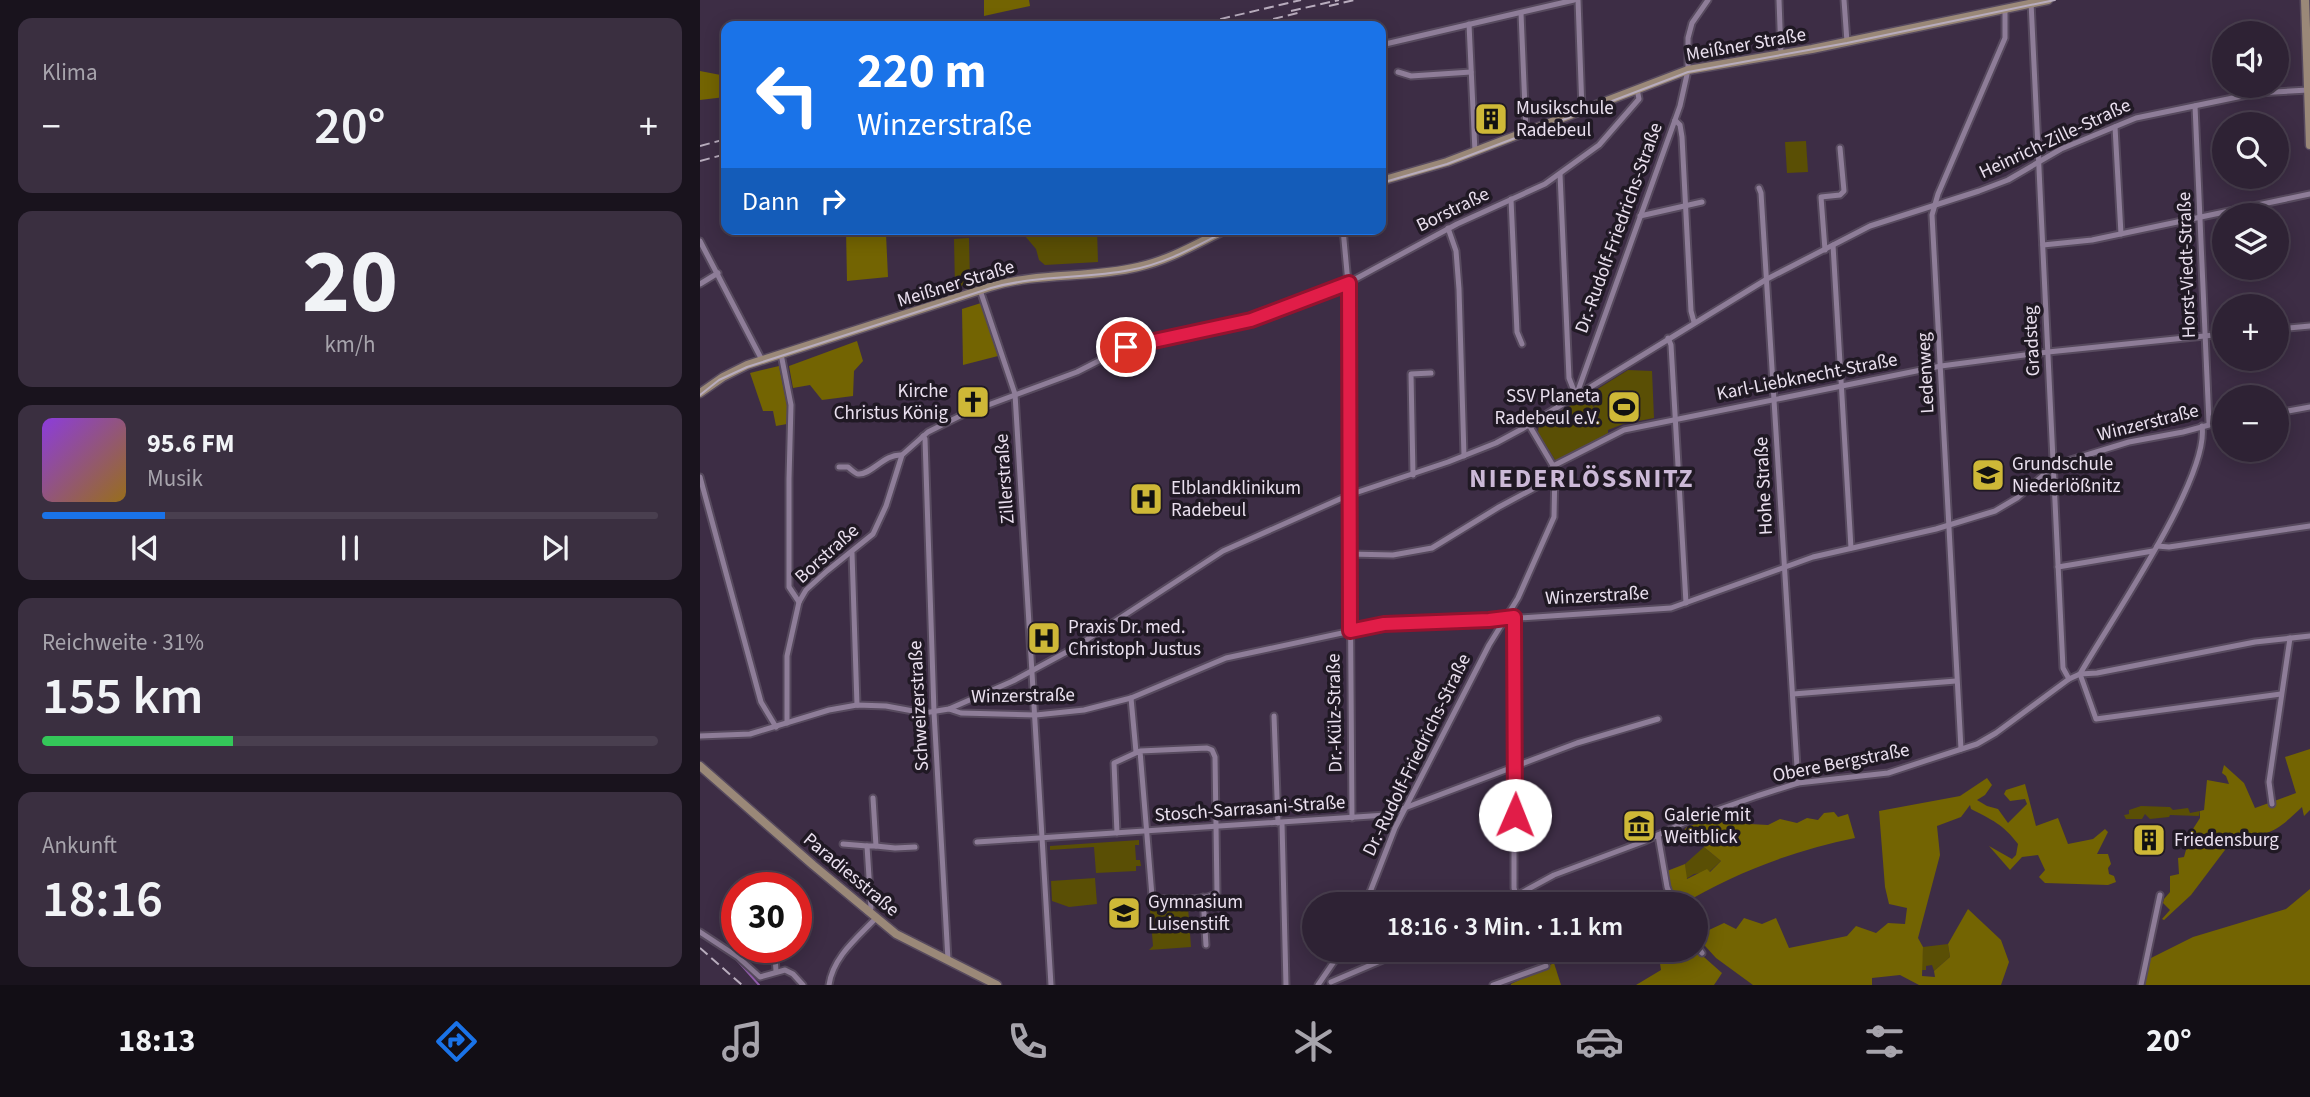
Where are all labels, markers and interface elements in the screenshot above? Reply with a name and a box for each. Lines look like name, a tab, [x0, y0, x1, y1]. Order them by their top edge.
street label: Meißner Straße	[1684, 21, 1808, 69]
map controls	[2212, 21, 2289, 462]
button: sound	[2212, 21, 2289, 98]
text: 220 m	[857, 37, 986, 107]
icon: left	[742, 49, 833, 140]
text: Klima	[42, 56, 98, 89]
text: 20°	[314, 90, 386, 164]
street label: Heinrich-Zille-Straße	[1975, 92, 2135, 186]
place label: Musikschule Radebeul	[1516, 95, 1614, 144]
text: −	[42, 100, 61, 154]
text: +	[639, 100, 658, 154]
building icon: Musikschule Radebeul	[1472, 100, 1510, 138]
text: Winzerstraße	[857, 102, 1032, 148]
button: search	[2212, 112, 2289, 189]
street label: Dr.-Rudolf-Friedrichs-Straße	[1568, 119, 1670, 337]
street label: Borstraße	[1412, 181, 1494, 239]
icon: right	[814, 182, 852, 220]
text: Dann	[742, 183, 800, 220]
street label: Horst-Viedt-Straße	[2171, 191, 2203, 339]
button: layers	[2212, 203, 2289, 280]
text: 20	[302, 218, 398, 347]
street label: Meißner Straße	[894, 253, 1018, 315]
button: +	[2212, 294, 2289, 371]
street label: Gradsteg	[2017, 305, 2047, 377]
pin	[1096, 317, 1156, 377]
text: km/h	[324, 328, 376, 361]
icon: arrive	[1107, 328, 1145, 366]
street label: Ledenweg	[1910, 331, 1942, 414]
street label: Karl-Liebknecht-Straße	[1714, 346, 1900, 408]
place label: Kirche Christus König	[834, 378, 948, 427]
church icon: Kirche Christus König	[954, 383, 992, 421]
place label: SSV Planeta Radebeul e.V.	[1495, 383, 1600, 432]
button: −	[2212, 385, 2289, 462]
sports icon: SSV Planeta Radebeul e.V.	[1605, 388, 1643, 426]
street label: Winzerstraße	[2094, 397, 2202, 449]
text: 95.6 FM	[147, 425, 235, 462]
street label: Zillerstraße	[988, 433, 1022, 525]
street label: Hohe Straße	[1748, 436, 1780, 536]
place label: Grundschule Niederlößnitz	[2012, 451, 2121, 500]
school or university icon: Grundschule Niederlößnitz	[1969, 456, 2007, 494]
district label: NIEDERLÖSSNITZ	[1469, 460, 1695, 497]
text: Musik	[147, 462, 203, 495]
place label: Elblandklinikum Radebeul	[1171, 475, 1301, 524]
hospital icon: Elblandklinikum Radebeul	[1127, 480, 1165, 518]
street label: Borstraße	[789, 518, 865, 590]
icon: previous	[126, 529, 164, 567]
icon: pause	[331, 529, 369, 567]
icon: next	[536, 529, 574, 567]
street label: Winzerstraße	[1544, 580, 1650, 612]
place label: Praxis Dr. med. Christoph Justus	[1068, 614, 1201, 663]
hospital icon: Praxis Dr. med. Christoph Justus	[1025, 619, 1063, 657]
text: Reichweite · 31%	[42, 626, 204, 659]
street label: Schweizerstraße	[902, 640, 936, 772]
street label: Dr.-Rudolf-Friedrichs-Straße	[1356, 649, 1478, 861]
street label: Dr.-Külz-Straße	[1320, 653, 1350, 773]
text: 155 km	[42, 660, 203, 734]
street label: Winzerstraße	[971, 682, 1075, 710]
street label: Obere Bergstraße	[1770, 737, 1912, 789]
position arrow	[1478, 778, 1552, 852]
street label: Stosch-Sarrasani-Straße	[1154, 789, 1346, 829]
place label: Galerie mit Weitblick	[1664, 802, 1751, 851]
museum icon: Galerie mit Weitblick	[1620, 807, 1658, 845]
building icon: Friedensburg	[2130, 821, 2168, 859]
street label: Paradiesstraße	[797, 827, 905, 923]
place label: Friedensburg	[2174, 827, 2279, 854]
text: Ankunft	[42, 829, 117, 862]
text: 18:16	[42, 863, 163, 937]
speed limit sign: 30	[721, 872, 812, 963]
place label: Gymnasium Luisenstift	[1148, 889, 1243, 938]
school or university icon: Gymnasium Luisenstift	[1105, 894, 1143, 932]
text: 18:16 · 3 Min. · 1.1 km	[1387, 908, 1623, 945]
icon: directions	[432, 1017, 481, 1066]
icon: music	[718, 1017, 767, 1066]
icon: phone	[1003, 1017, 1052, 1066]
icon: climate	[1289, 1017, 1338, 1066]
icon: car	[1575, 1017, 1624, 1066]
icon: filters	[1860, 1017, 1909, 1066]
text: 18:13	[118, 1018, 196, 1064]
text: 20°	[2146, 1018, 2192, 1064]

